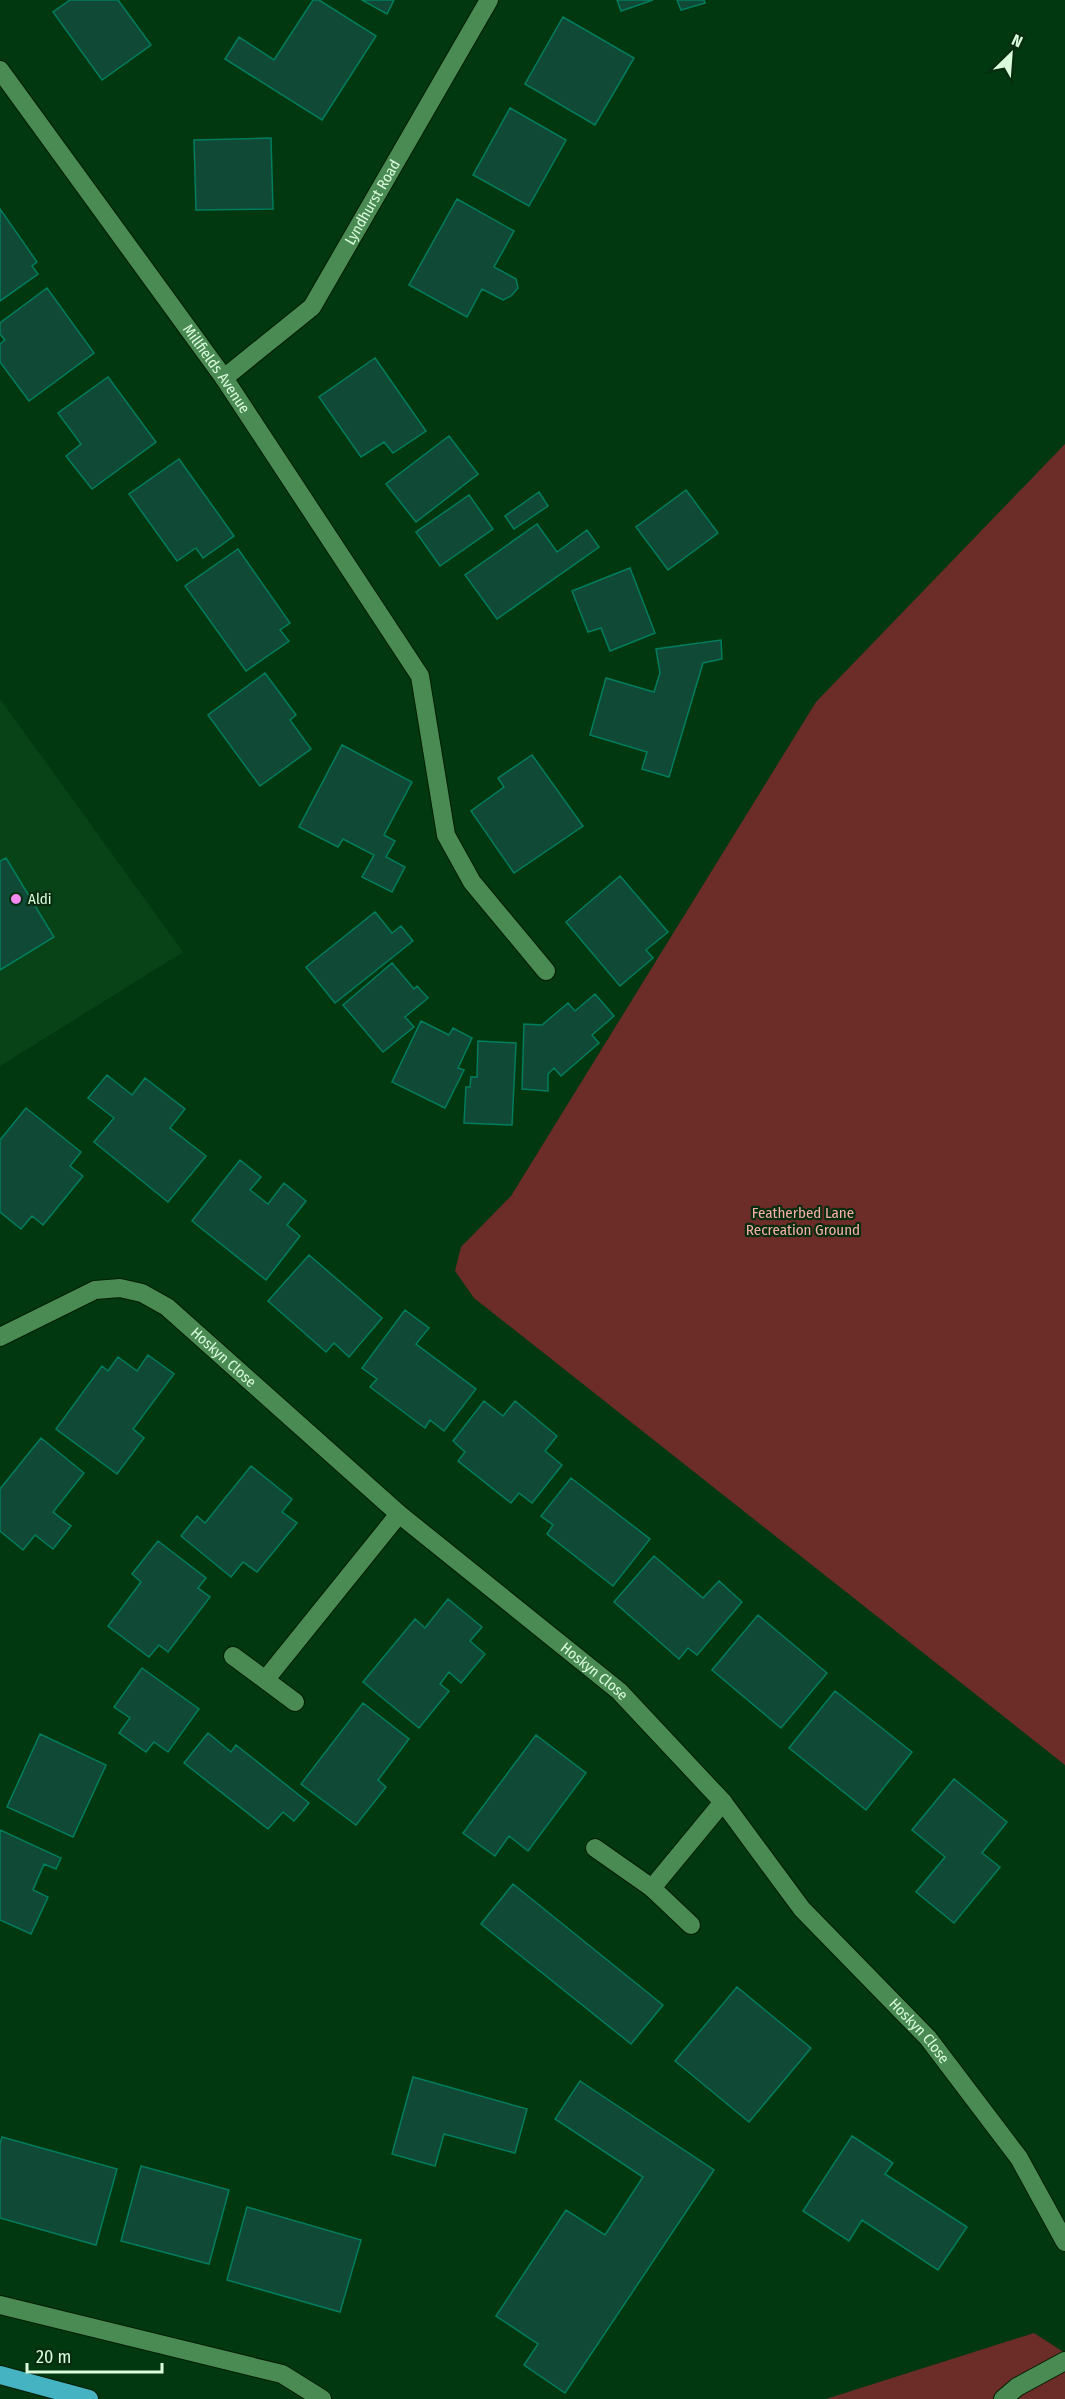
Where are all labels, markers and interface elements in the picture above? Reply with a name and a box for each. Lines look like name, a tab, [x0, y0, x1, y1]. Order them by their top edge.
north arrow	[981, 24, 1041, 84]
text: N	[1009, 30, 1025, 51]
street label: Lyndhurst Road	[341, 157, 404, 248]
street label: Millfields Avenue	[179, 321, 254, 417]
place label: Aldi	[28, 890, 52, 908]
marker: Aldi	[9, 892, 23, 906]
park label: Featherbed Lane Recreation Ground	[746, 1204, 860, 1239]
street label: Hoskyn Close	[187, 1324, 260, 1391]
street label: Hoskyn Close	[557, 1639, 632, 1704]
street label: Hoskyn Close	[885, 1995, 953, 2067]
scale bar	[27, 2336, 162, 2374]
text: 20 m	[36, 2346, 71, 2368]

